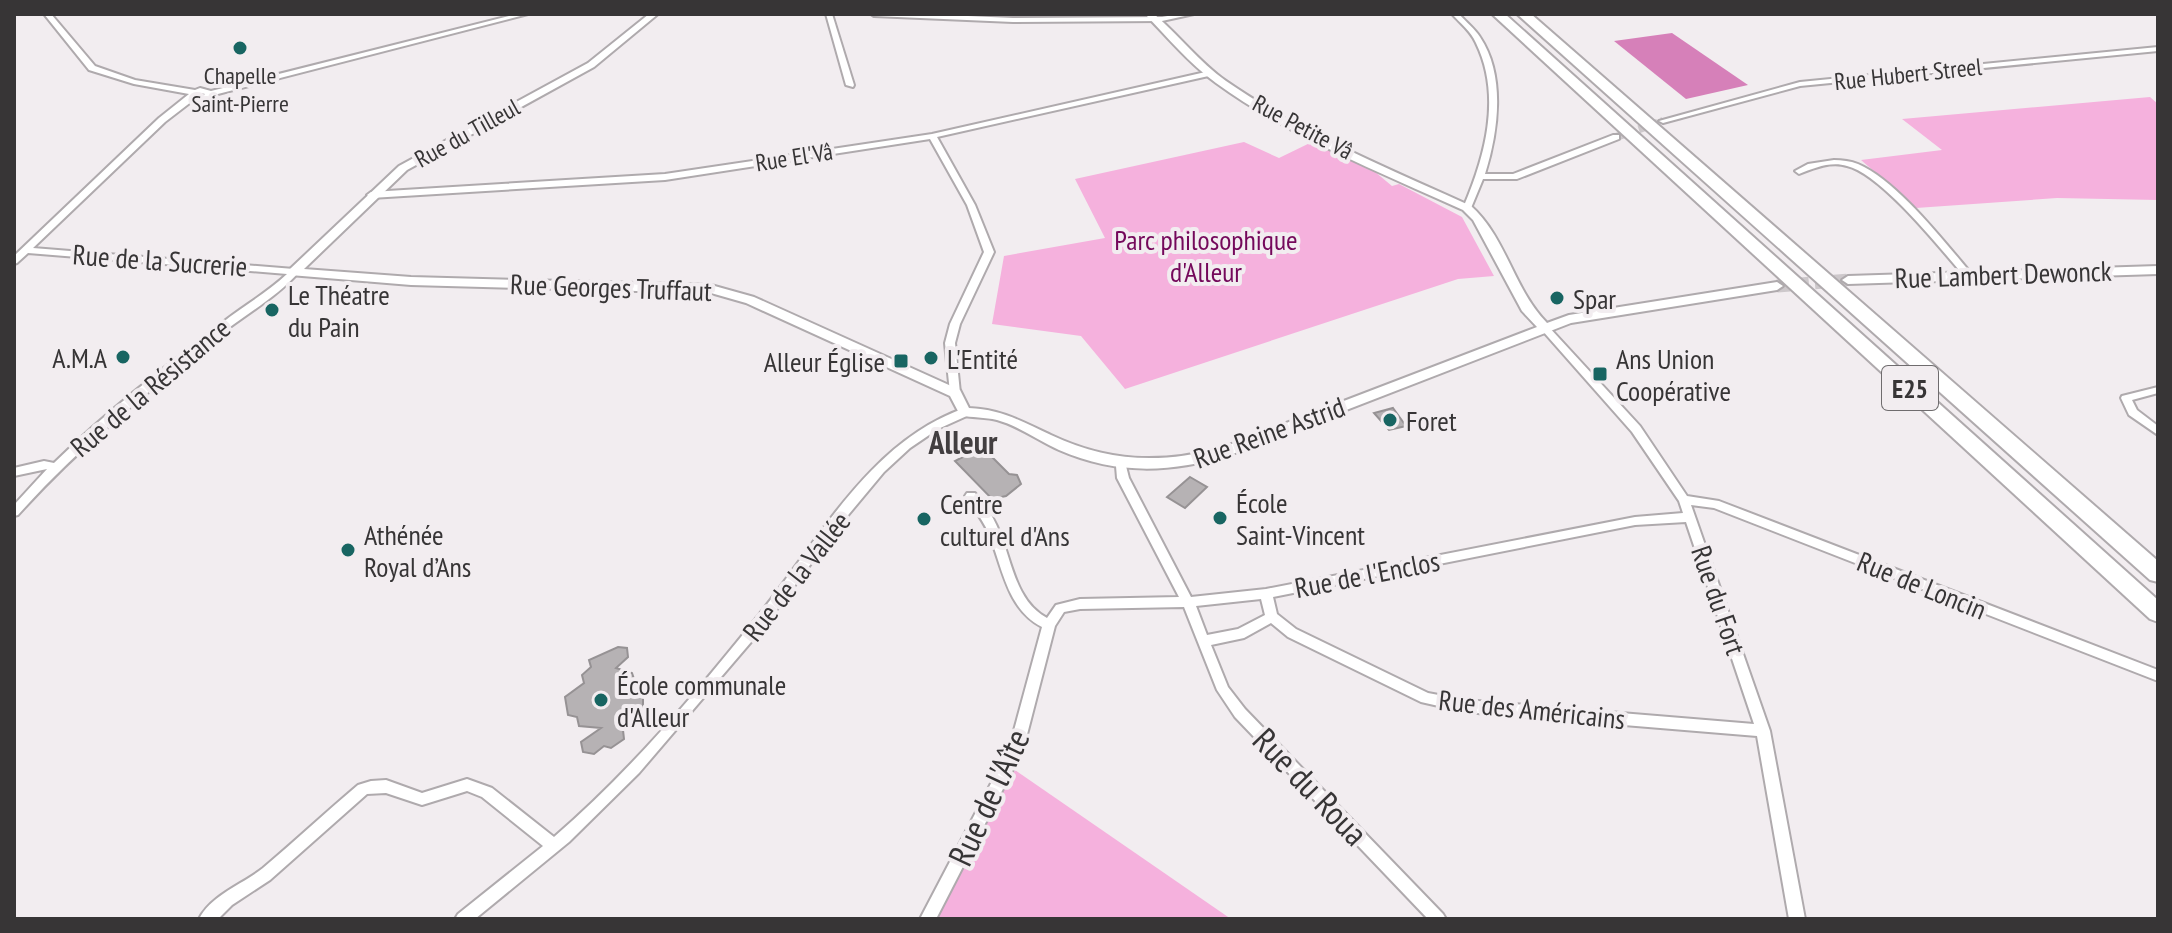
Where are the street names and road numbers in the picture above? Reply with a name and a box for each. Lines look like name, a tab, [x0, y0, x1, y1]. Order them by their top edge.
street label: Rue Hubert Streel	[1833, 51, 1984, 97]
street label: Rue Petite Vâ	[1247, 88, 1359, 166]
street label: Rue du Tilleul	[409, 91, 525, 174]
street label: Rue El'Vâ	[753, 136, 835, 178]
street label: Rue de la Sucrerie	[71, 235, 249, 285]
street label: Rue Lambert Dewonck	[1894, 252, 2112, 296]
street label: Rue Georges Truffaut	[510, 265, 713, 309]
street label: Rue de la Résistance	[62, 309, 238, 465]
road number: E25	[1882, 366, 1938, 410]
street label: Rue Reine Astrid	[1188, 388, 1350, 476]
street label: Rue de la Vallée	[734, 504, 858, 648]
street label: Rue du Fort	[1683, 541, 1755, 660]
street label: Rue de l'Enclos	[1291, 542, 1443, 606]
street label: Rue de Loncin	[1852, 542, 1992, 628]
street label: Rue des Américains	[1437, 681, 1627, 737]
street label: Rue du Roua	[1244, 718, 1378, 854]
street label: Rue de l'Aîte	[937, 722, 1039, 872]

